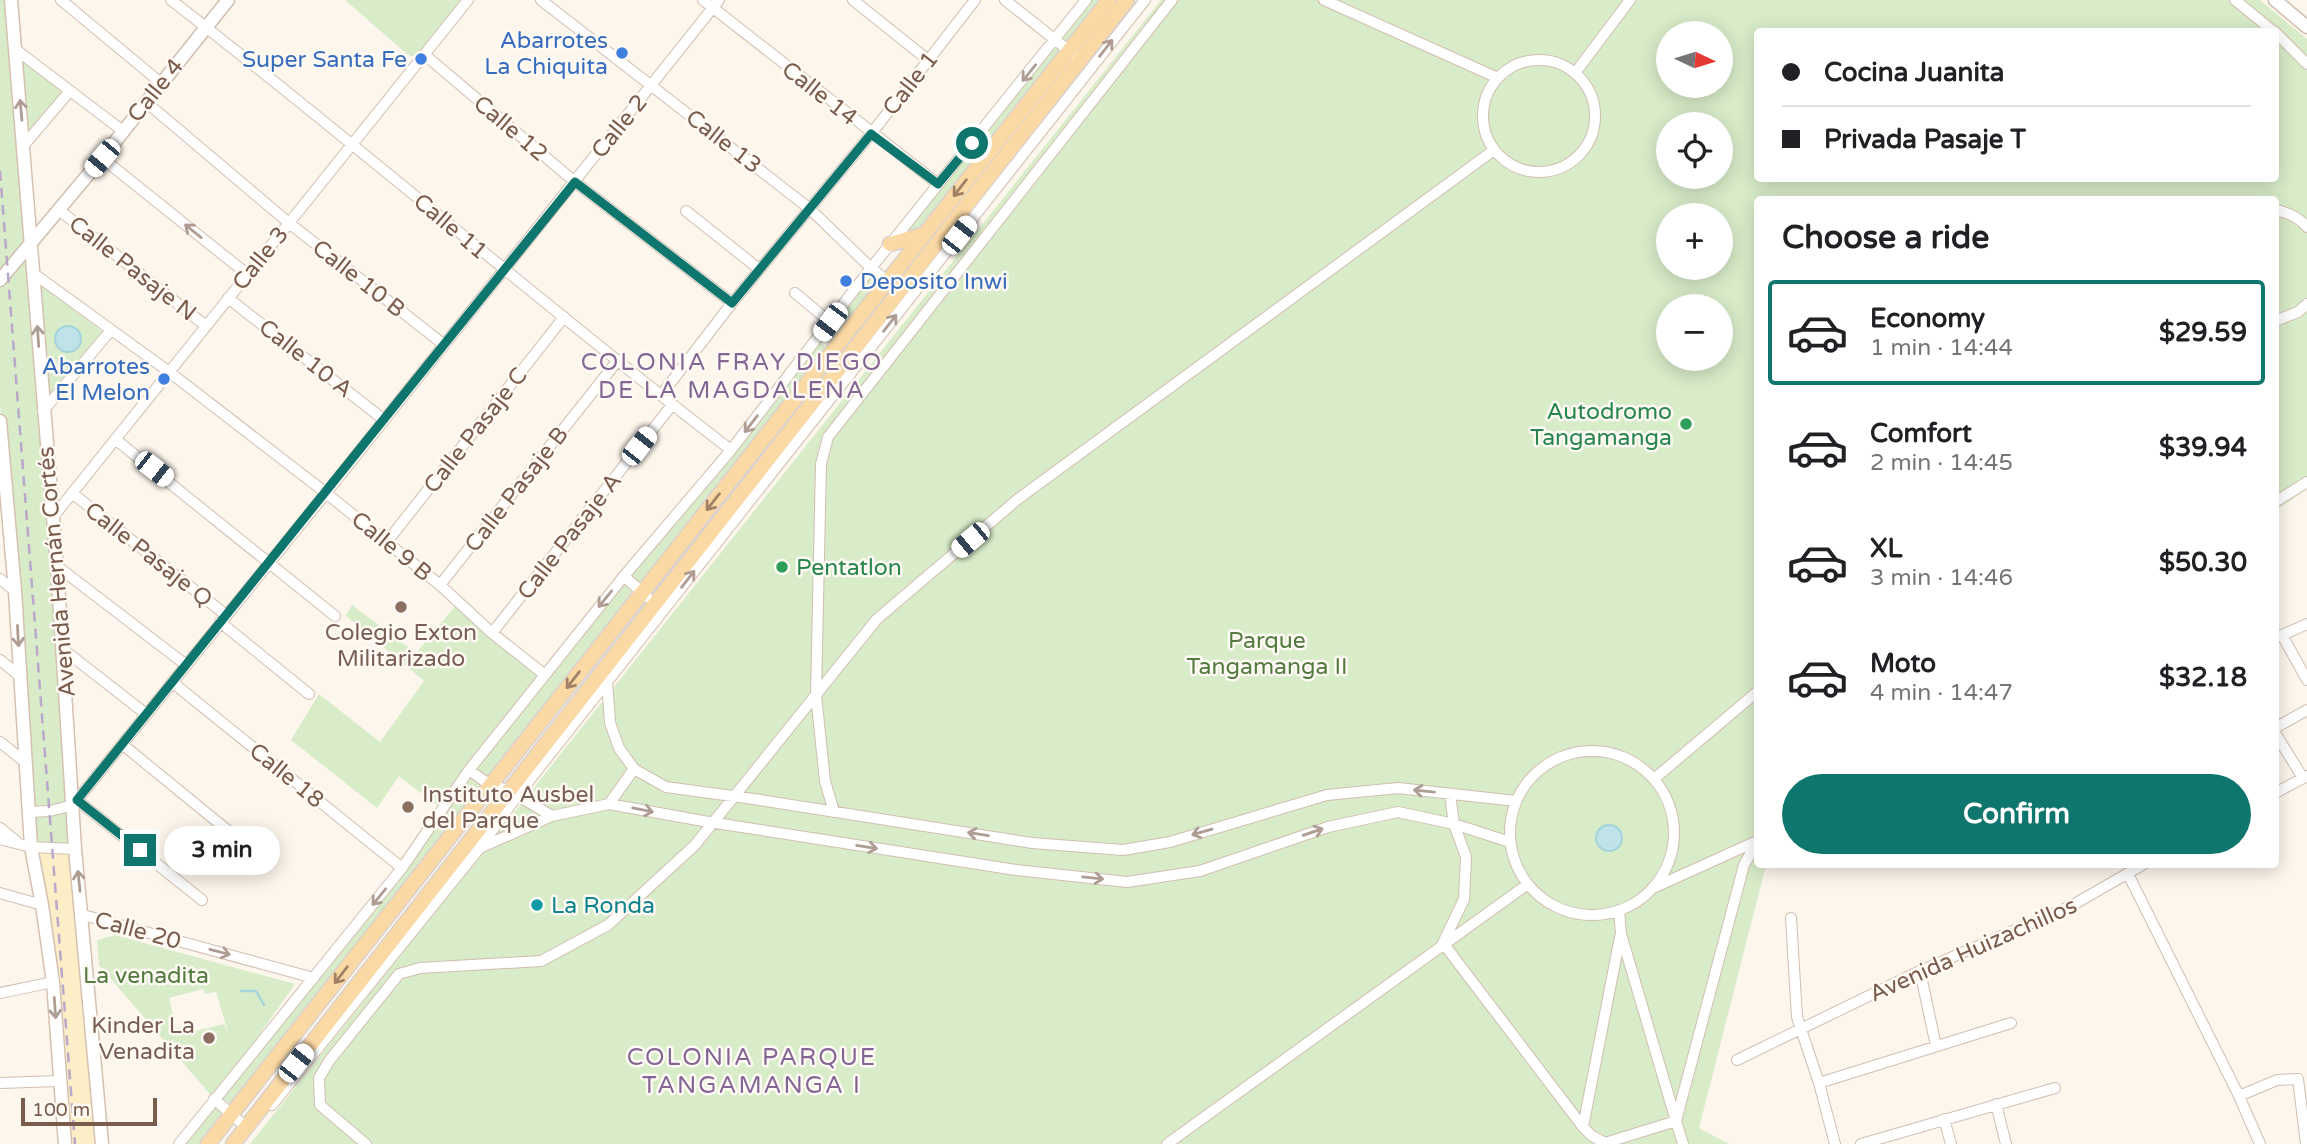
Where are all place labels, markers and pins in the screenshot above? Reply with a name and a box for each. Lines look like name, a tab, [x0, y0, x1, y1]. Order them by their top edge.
place label: Abarrotes La Chiquita	[484, 27, 608, 81]
marker: Abarrotes La Chiquita	[614, 45, 630, 61]
place label: Super Santa Fe	[242, 46, 407, 74]
marker: Super Santa Fe	[413, 51, 429, 67]
place label: Deposito Inwi	[860, 268, 1008, 296]
marker: Deposito Inwi	[838, 273, 854, 289]
place label: Abarrotes El Melon	[42, 353, 150, 407]
marker: Abarrotes El Melon	[156, 371, 172, 387]
place label: Autodromo Tangamanga	[1530, 398, 1672, 452]
marker: Autodromo Tangamanga	[1678, 416, 1694, 432]
place label: Pentatlon	[796, 554, 902, 582]
marker: Pentatlon	[774, 559, 790, 575]
marker: Colegio Exton Militarizado	[393, 599, 409, 615]
place label: Colegio Exton Militarizado	[325, 619, 477, 673]
place label: Instituto Ausbel del Parque	[422, 781, 594, 835]
marker: Instituto Ausbel del Parque	[400, 799, 416, 815]
place label: La Ronda	[551, 892, 655, 920]
marker: La Ronda	[529, 897, 545, 913]
place label: Kinder La Venadita	[91, 1012, 195, 1066]
marker: Kinder La Venadita	[201, 1030, 217, 1046]

